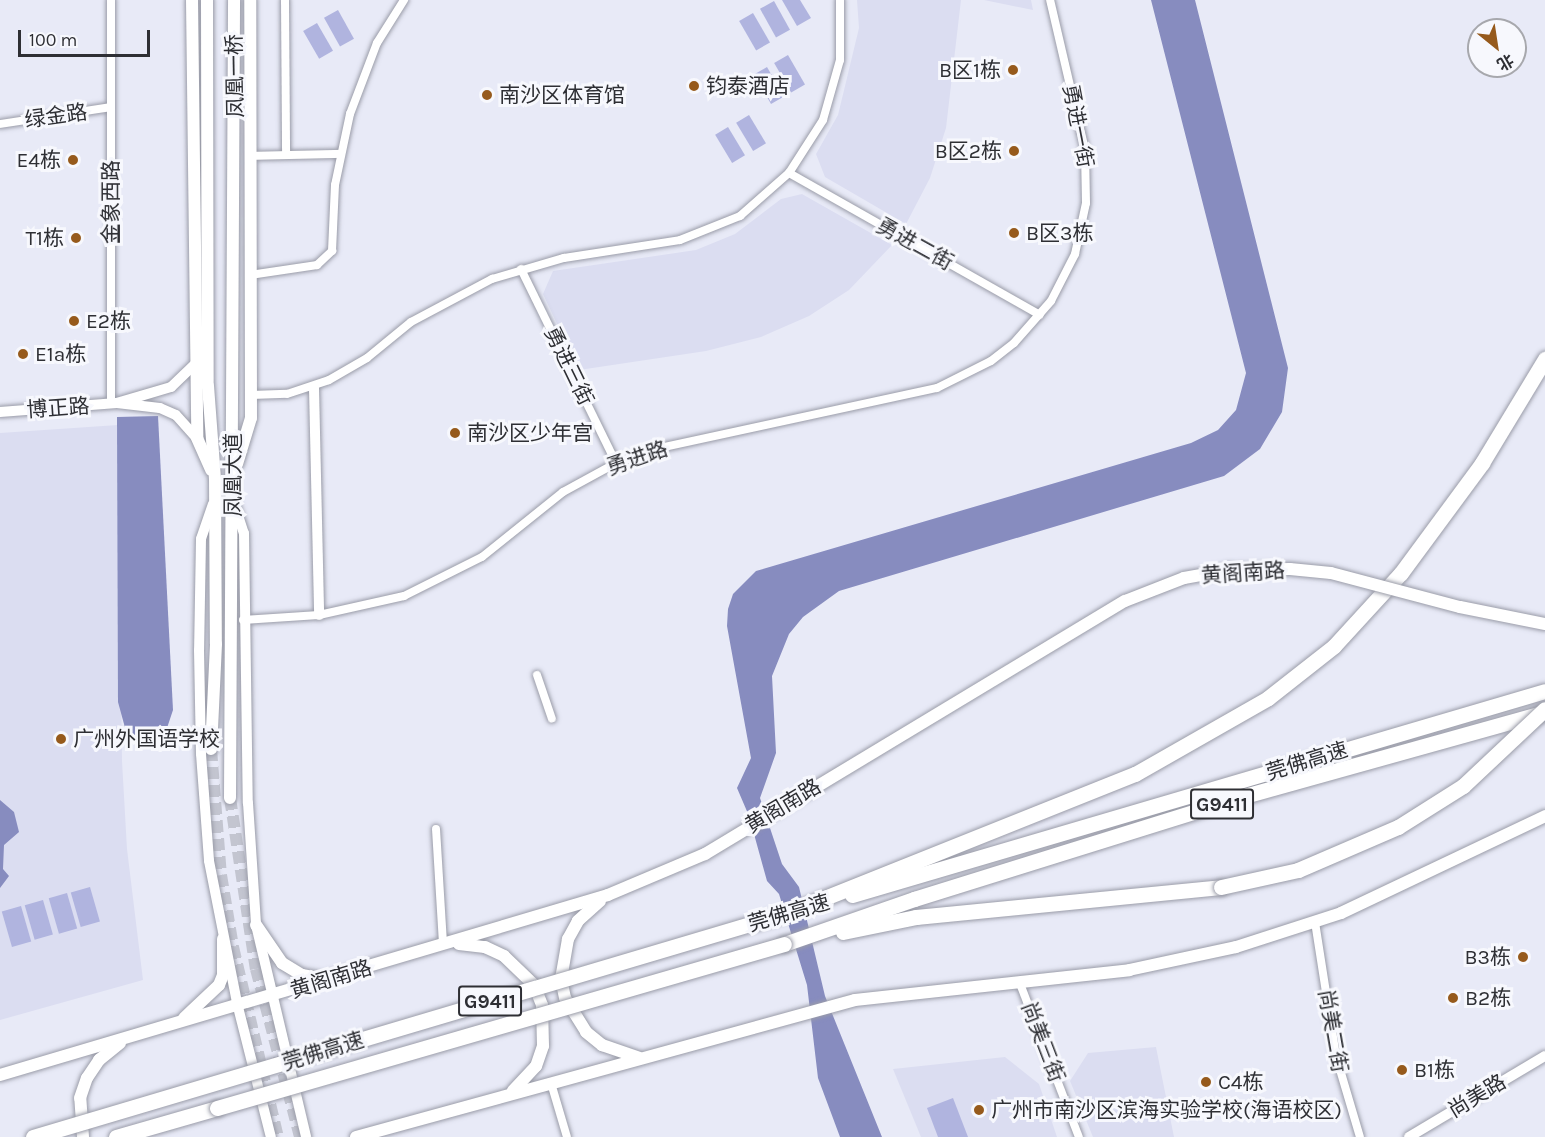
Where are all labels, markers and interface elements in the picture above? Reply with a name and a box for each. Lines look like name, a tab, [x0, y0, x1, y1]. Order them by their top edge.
scale bar	[21, 18, 153, 56]
north arrow	[1467, 18, 1527, 78]
text: 100 m	[29, 29, 77, 51]
street label: 凤凰一桥	[222, 34, 248, 118]
text: 北	[1494, 50, 1517, 75]
place label: B区1栋	[939, 57, 1001, 83]
marker: B区1栋	[1006, 63, 1020, 77]
place label: 钧泰酒店	[706, 73, 790, 99]
marker: 钧泰酒店	[687, 79, 701, 93]
place label: 南沙区体育馆	[499, 82, 625, 108]
street label: 勇进一街	[1058, 82, 1098, 170]
marker: 南沙区体育馆	[480, 88, 494, 102]
street label: 绿金路	[23, 99, 89, 133]
place label: B区2栋	[935, 138, 1002, 164]
marker: B区2栋	[1007, 144, 1021, 158]
place label: E4栋	[16, 147, 61, 173]
marker: E4栋	[66, 153, 80, 167]
street label: 金象西路	[98, 160, 124, 244]
street label: 勇进二街	[872, 213, 958, 275]
place label: B区3栋	[1026, 220, 1093, 246]
place label: T1栋	[26, 225, 64, 251]
marker: B区3栋	[1007, 226, 1021, 240]
marker: T1栋	[69, 231, 83, 245]
place label: E2栋	[86, 308, 131, 334]
marker: E2栋	[67, 314, 81, 328]
street label: 勇进三街	[539, 323, 599, 409]
place label: E1a栋	[35, 341, 86, 367]
marker: E1a栋	[16, 347, 30, 361]
street label: 博正路	[26, 393, 90, 423]
place label: 南沙区少年宫	[467, 420, 593, 446]
marker: 南沙区少年宫	[448, 426, 462, 440]
street label: 凤凰大道	[220, 433, 246, 517]
street label: 勇进路	[603, 436, 671, 480]
street label: 黄阁南路	[1200, 558, 1286, 588]
place label: 广州外国语学校	[73, 726, 220, 752]
marker: 广州外国语学校	[54, 732, 68, 746]
street label: 莞佛高速	[1263, 737, 1351, 785]
street label: 黄阁南路	[741, 774, 825, 838]
road number: G9411	[1189, 787, 1255, 821]
street label: 莞佛高速	[745, 889, 833, 937]
place label: B3栋	[1465, 944, 1511, 970]
marker: B3栋	[1516, 950, 1530, 964]
street label: 黄阁南路	[287, 955, 375, 1003]
road number: G9411	[457, 984, 523, 1018]
place label: B2栋	[1465, 985, 1511, 1011]
street label: 尚美二街	[1313, 987, 1353, 1075]
marker: B2栋	[1446, 991, 1460, 1005]
street label: 尚美三街	[1016, 998, 1070, 1086]
street label: 莞佛高速	[279, 1027, 367, 1075]
place label: B1栋	[1414, 1057, 1455, 1083]
marker: B1栋	[1395, 1063, 1409, 1077]
place label: C4栋	[1218, 1069, 1264, 1095]
street label: 尚美路	[1444, 1069, 1510, 1123]
marker: C4栋	[1199, 1075, 1213, 1089]
place label: 广州市南沙区滨海实验学校(海语校区)	[991, 1097, 1342, 1123]
marker: 广州市南沙区滨海实验学校(海语校区)	[972, 1103, 986, 1117]

